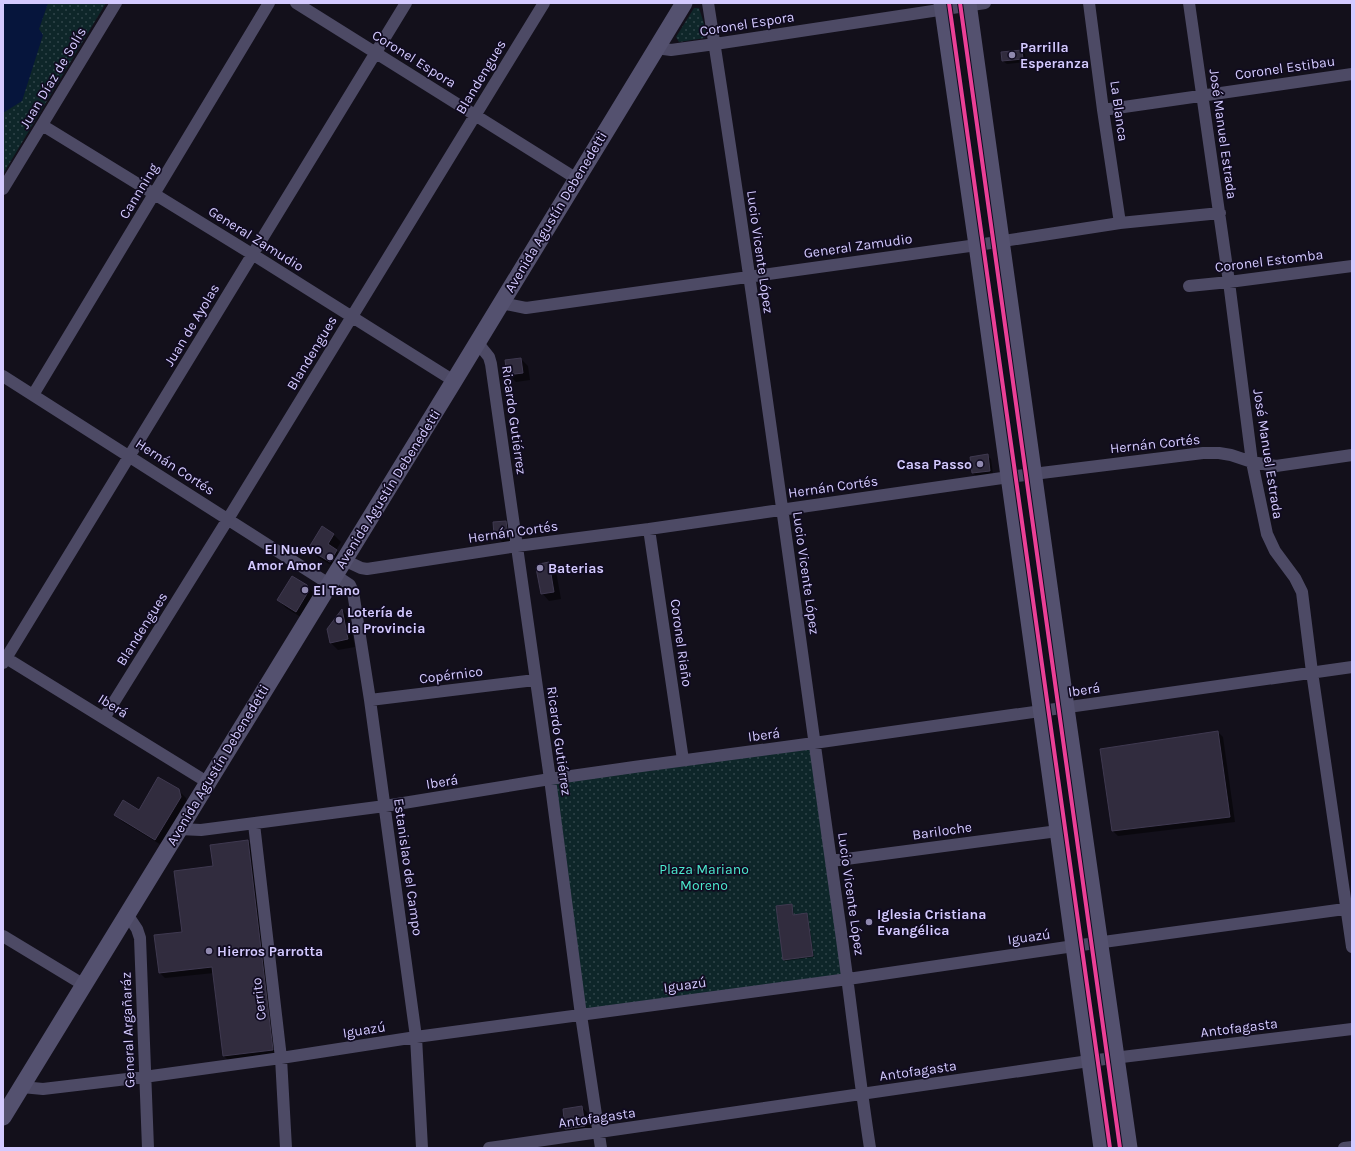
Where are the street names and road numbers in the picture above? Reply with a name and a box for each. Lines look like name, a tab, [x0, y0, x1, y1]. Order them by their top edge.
street label: Coronel Espora	[698, 8, 796, 40]
street label: Juan Díaz de Solís	[16, 24, 90, 132]
street label: Coronel Espora	[369, 26, 459, 92]
street label: Blandengues	[452, 37, 510, 117]
street label: Coronel Estibau	[1234, 53, 1336, 83]
street label: José Manuel Estrada	[1205, 68, 1241, 200]
street label: La Blanca	[1106, 79, 1132, 143]
street label: Avenida Agustín Debenedetti	[501, 128, 611, 296]
street label: Cannning	[116, 160, 162, 222]
street label: Lucio Vicente López	[743, 189, 777, 315]
street label: General Zamudio	[205, 203, 307, 275]
street label: General Zamudio	[803, 230, 913, 262]
street label: Coronel Estomba	[1214, 246, 1324, 276]
street label: Juan de Ayolas	[161, 281, 223, 369]
street label: Blandengues	[283, 313, 341, 393]
street label: Ricardo Gutiérrez	[498, 364, 530, 476]
street label: José Manuel Estrada	[1249, 388, 1287, 520]
street label: Avenida Agustín Debenedetti	[332, 406, 444, 572]
street label: Hernán Cortés	[1109, 431, 1201, 457]
street label: Hernán Cortés	[132, 435, 218, 499]
street label: Hernán Cortés	[787, 472, 879, 502]
street label: Lucio Vicente López	[789, 510, 823, 636]
street label: Hernán Cortés	[467, 517, 559, 547]
street label: Blandengues	[113, 589, 171, 669]
street label: Coronel Riaño	[666, 598, 696, 688]
street label: Copérnico	[418, 663, 484, 687]
street label: Iberá	[1067, 679, 1101, 701]
street label: Avenida Agustín Debenedetti	[163, 681, 273, 849]
street label: Ricardo Gutiérrez	[543, 685, 575, 797]
street label: Iberá	[95, 690, 131, 722]
street label: Iberá	[747, 725, 781, 745]
street label: Iberá	[425, 771, 459, 793]
street label: Estanislao del Campo	[390, 797, 426, 937]
street label: Bariloche	[911, 818, 973, 844]
street label: Lucio Vicente López	[834, 831, 868, 957]
street label: Iguazú	[1006, 926, 1052, 948]
street label: General Argañaráz	[117, 972, 139, 1088]
street label: Iguazú	[662, 974, 708, 996]
street label: Cerrito	[248, 977, 270, 1021]
street label: Antofagasta	[1199, 1015, 1279, 1041]
street label: Iguazú	[341, 1018, 387, 1042]
street label: Antofagasta	[878, 1057, 958, 1085]
street label: Antofagasta	[557, 1104, 637, 1132]

